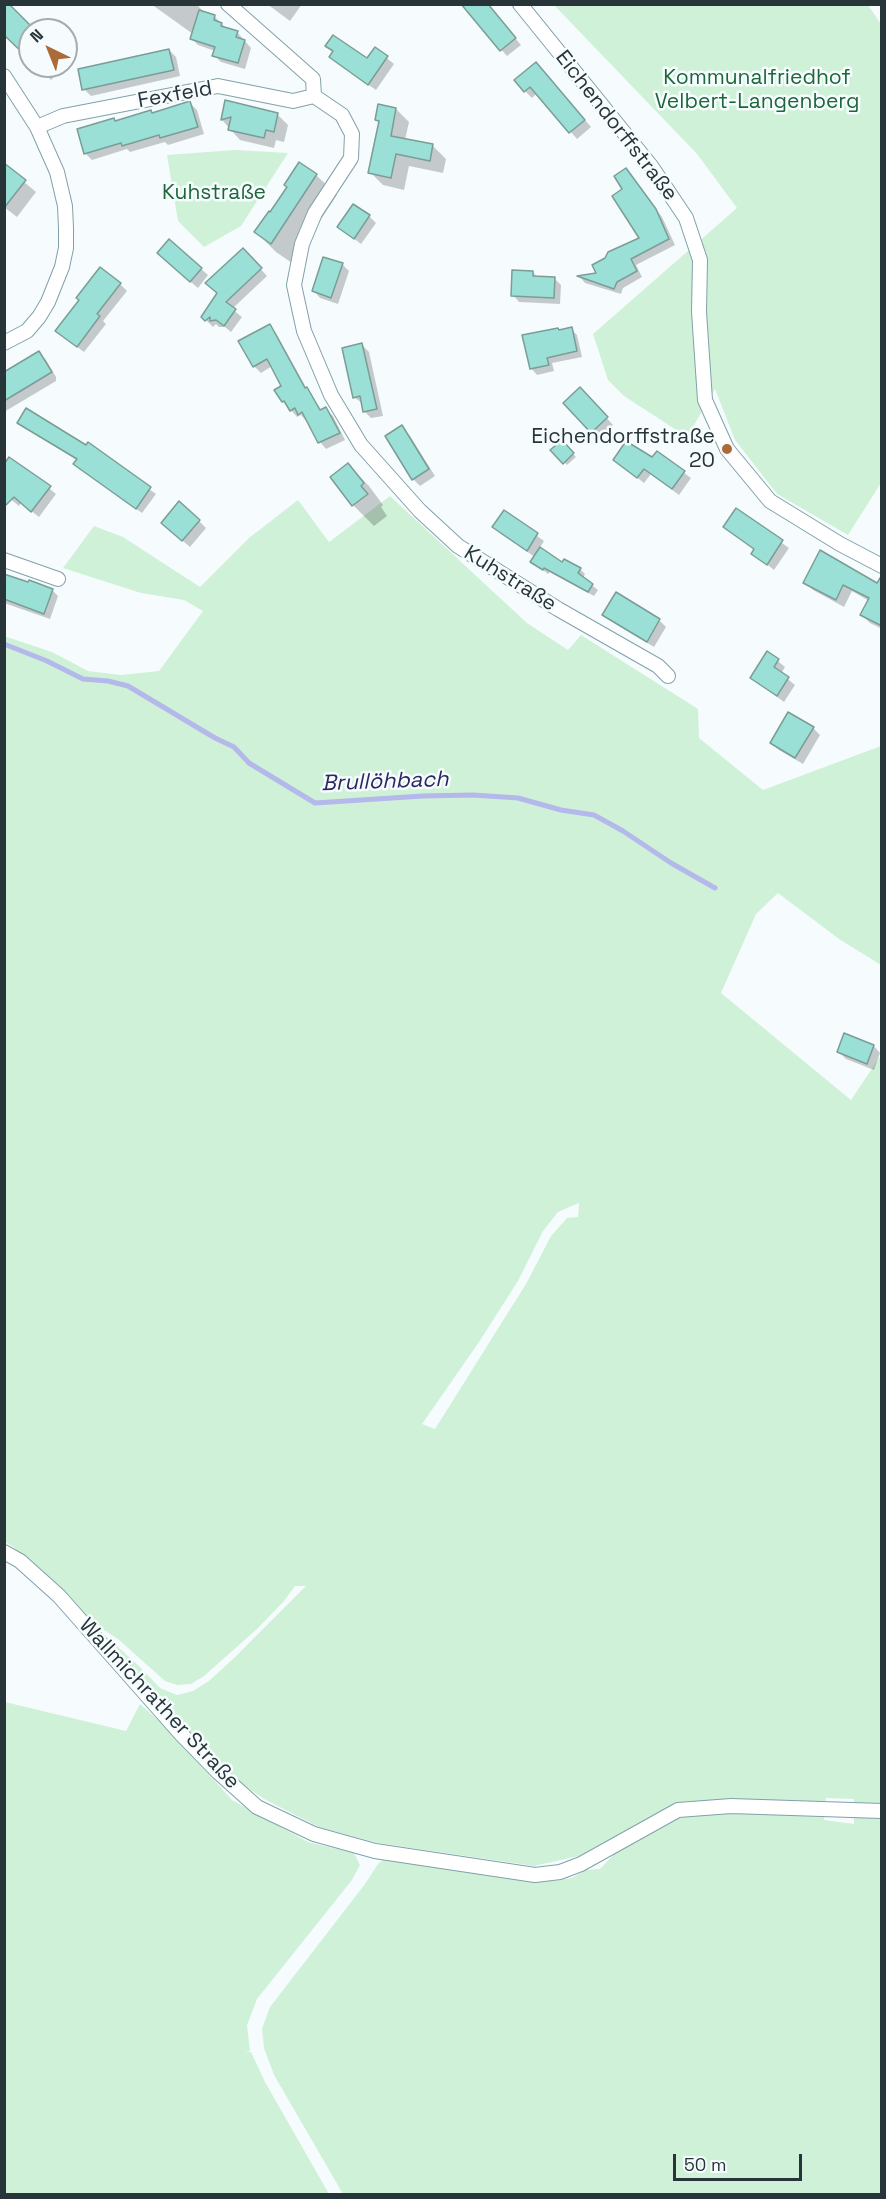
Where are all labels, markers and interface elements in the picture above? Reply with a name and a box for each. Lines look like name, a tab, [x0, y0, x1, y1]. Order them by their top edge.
north arrow	[18, 18, 78, 78]
text: N	[26, 25, 48, 47]
street label: Eichendorffstraße	[550, 46, 682, 206]
park label: Kommunalfriedhof Velbert-Langenberg	[655, 65, 859, 115]
street label: Fexfeld	[136, 76, 214, 114]
park label: Kuhstraße	[162, 180, 266, 206]
place label: Eichendorffstraße 20	[531, 424, 715, 474]
marker: Eichendorffstraße 20	[720, 442, 734, 456]
street label: Kuhstraße	[459, 541, 561, 617]
water label: Brullöhbach	[321, 767, 449, 797]
street label: Wallmichrather Straße	[73, 1613, 245, 1795]
scale bar	[676, 2142, 805, 2180]
text: 50 m	[684, 2153, 726, 2176]

